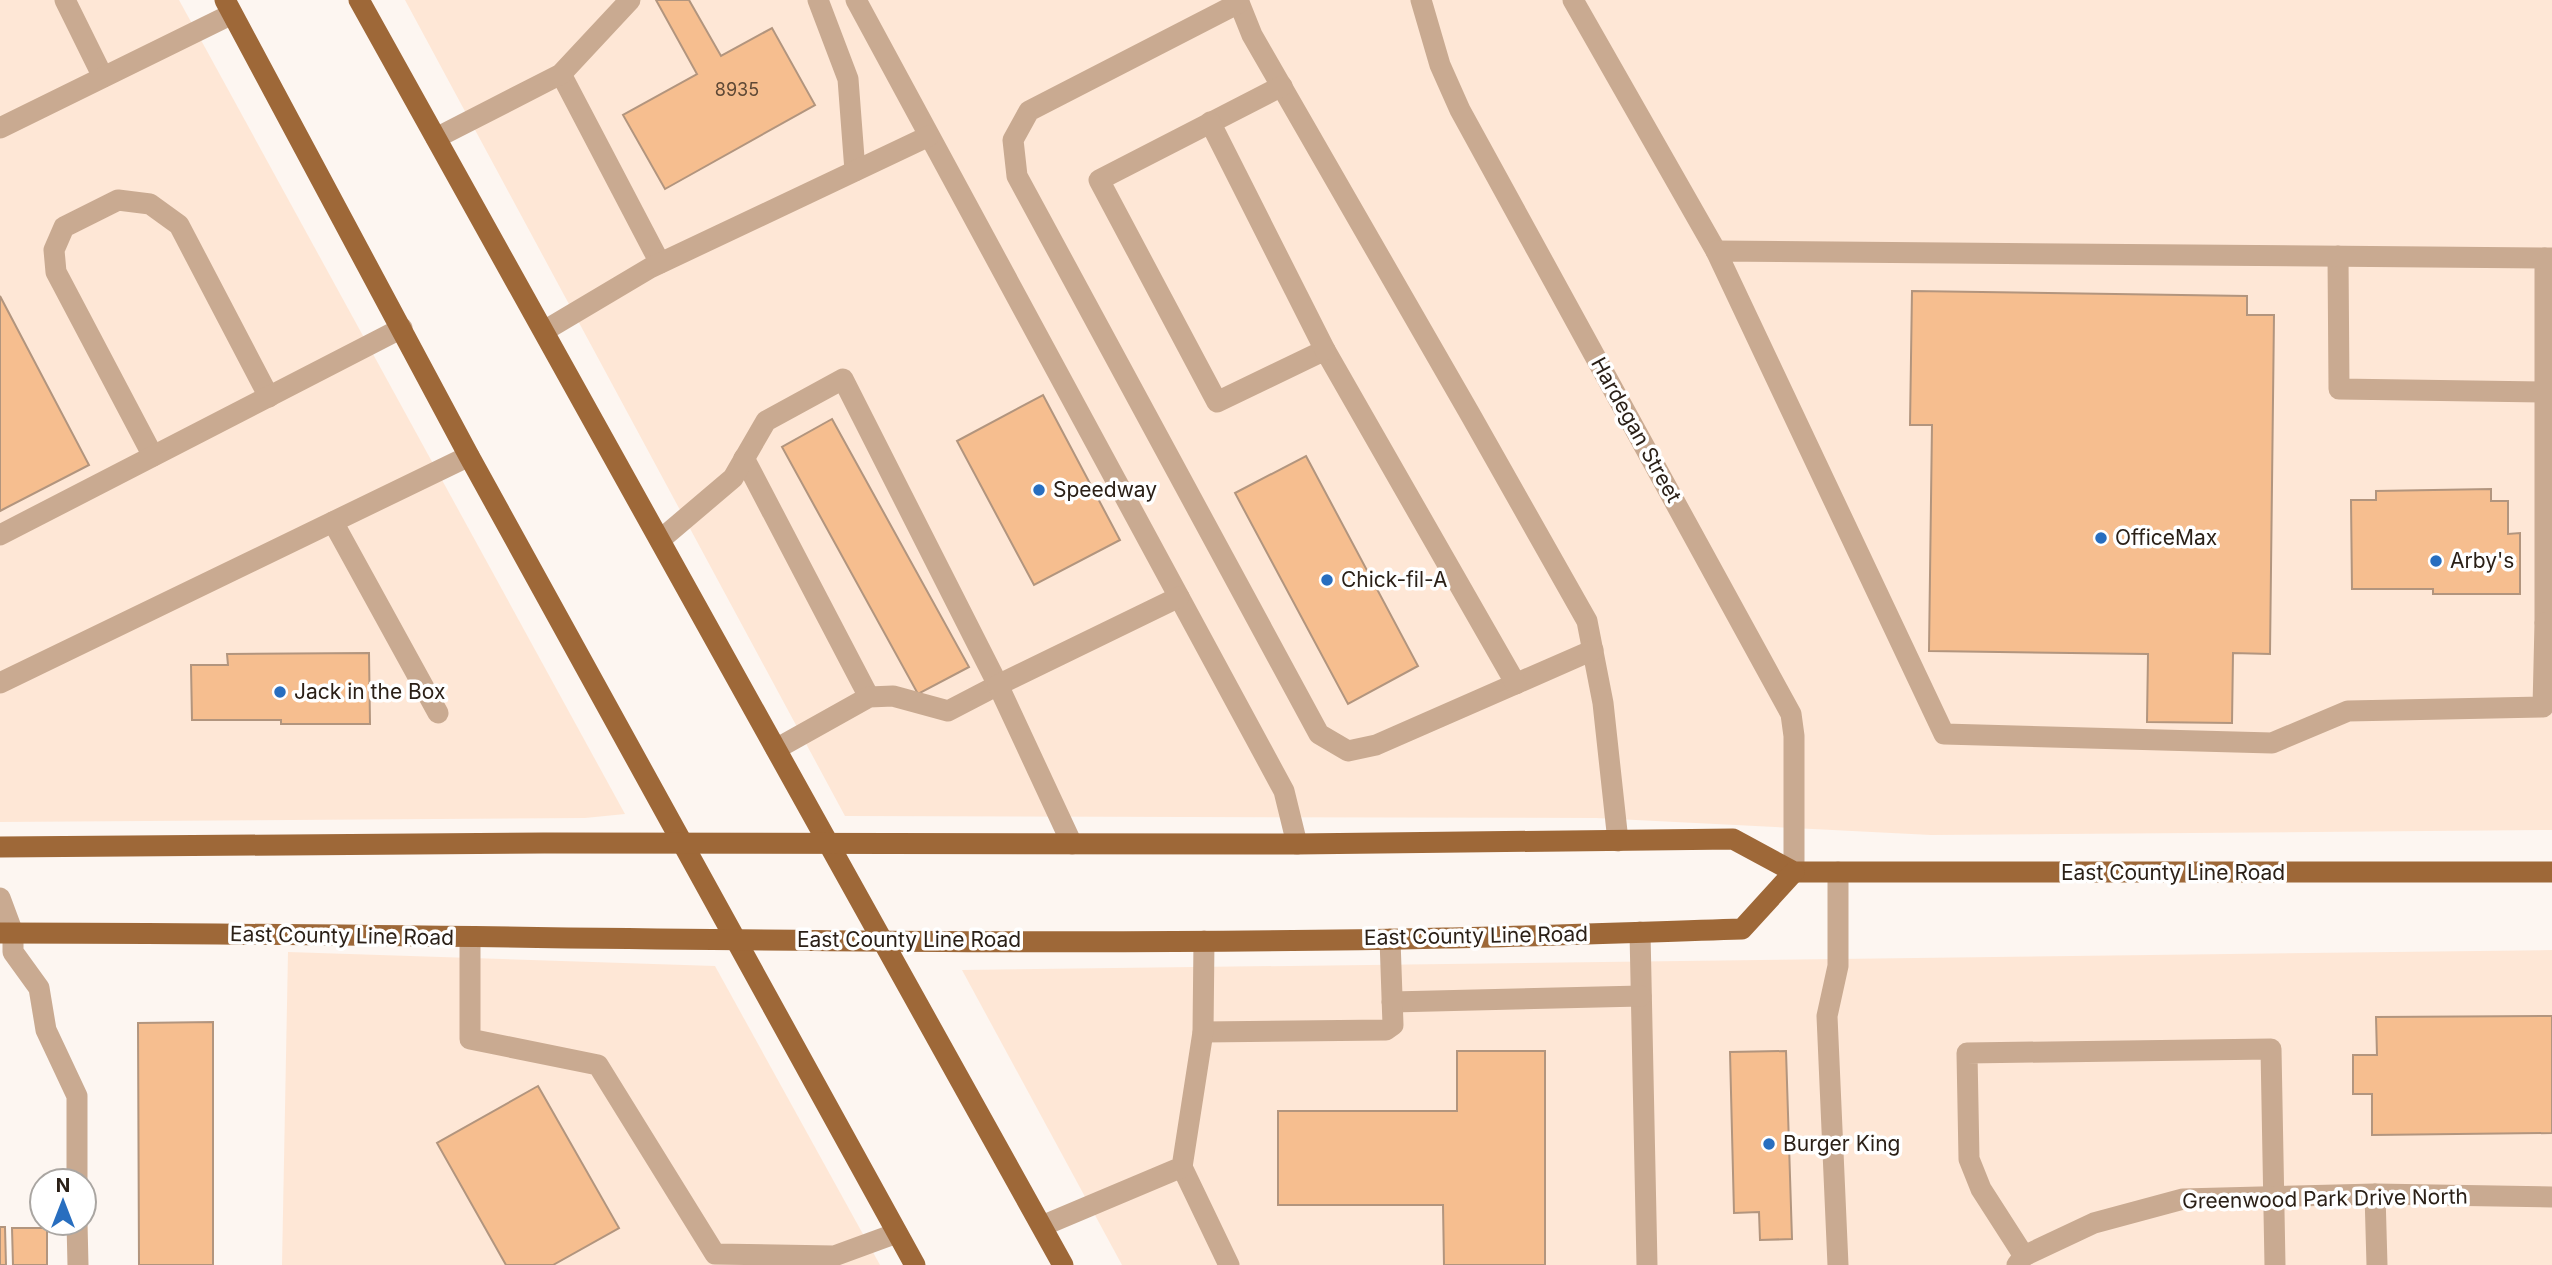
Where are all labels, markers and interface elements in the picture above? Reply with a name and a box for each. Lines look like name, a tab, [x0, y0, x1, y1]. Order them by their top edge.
house number: 8935	[715, 79, 759, 100]
street label: Hardegan Street	[1586, 353, 1687, 507]
place label: Speedway	[1053, 477, 1157, 502]
marker: Speedway	[1031, 482, 1047, 498]
place label: OfficeMax	[2115, 525, 2217, 550]
marker: OfficeMax	[2093, 530, 2109, 546]
place label: Arby's	[2450, 548, 2514, 573]
marker: Arby's	[2428, 553, 2444, 569]
place label: Chick-fil-A	[1341, 567, 1447, 592]
marker: Chick-fil-A	[1319, 572, 1335, 588]
place label: Jack in the Box	[294, 679, 445, 704]
marker: Jack in the Box	[272, 684, 288, 700]
street label: East County Line Road	[2061, 860, 2285, 885]
street label: East County Line Road	[230, 921, 454, 950]
street label: East County Line Road	[1364, 921, 1588, 950]
street label: East County Line Road	[797, 927, 1021, 952]
place label: Burger King	[1783, 1131, 1900, 1156]
marker: Burger King	[1761, 1136, 1777, 1152]
north arrow	[28, 1167, 98, 1237]
text: N	[56, 1174, 70, 1197]
street label: Greenwood Park Drive North	[2182, 1184, 2468, 1213]

